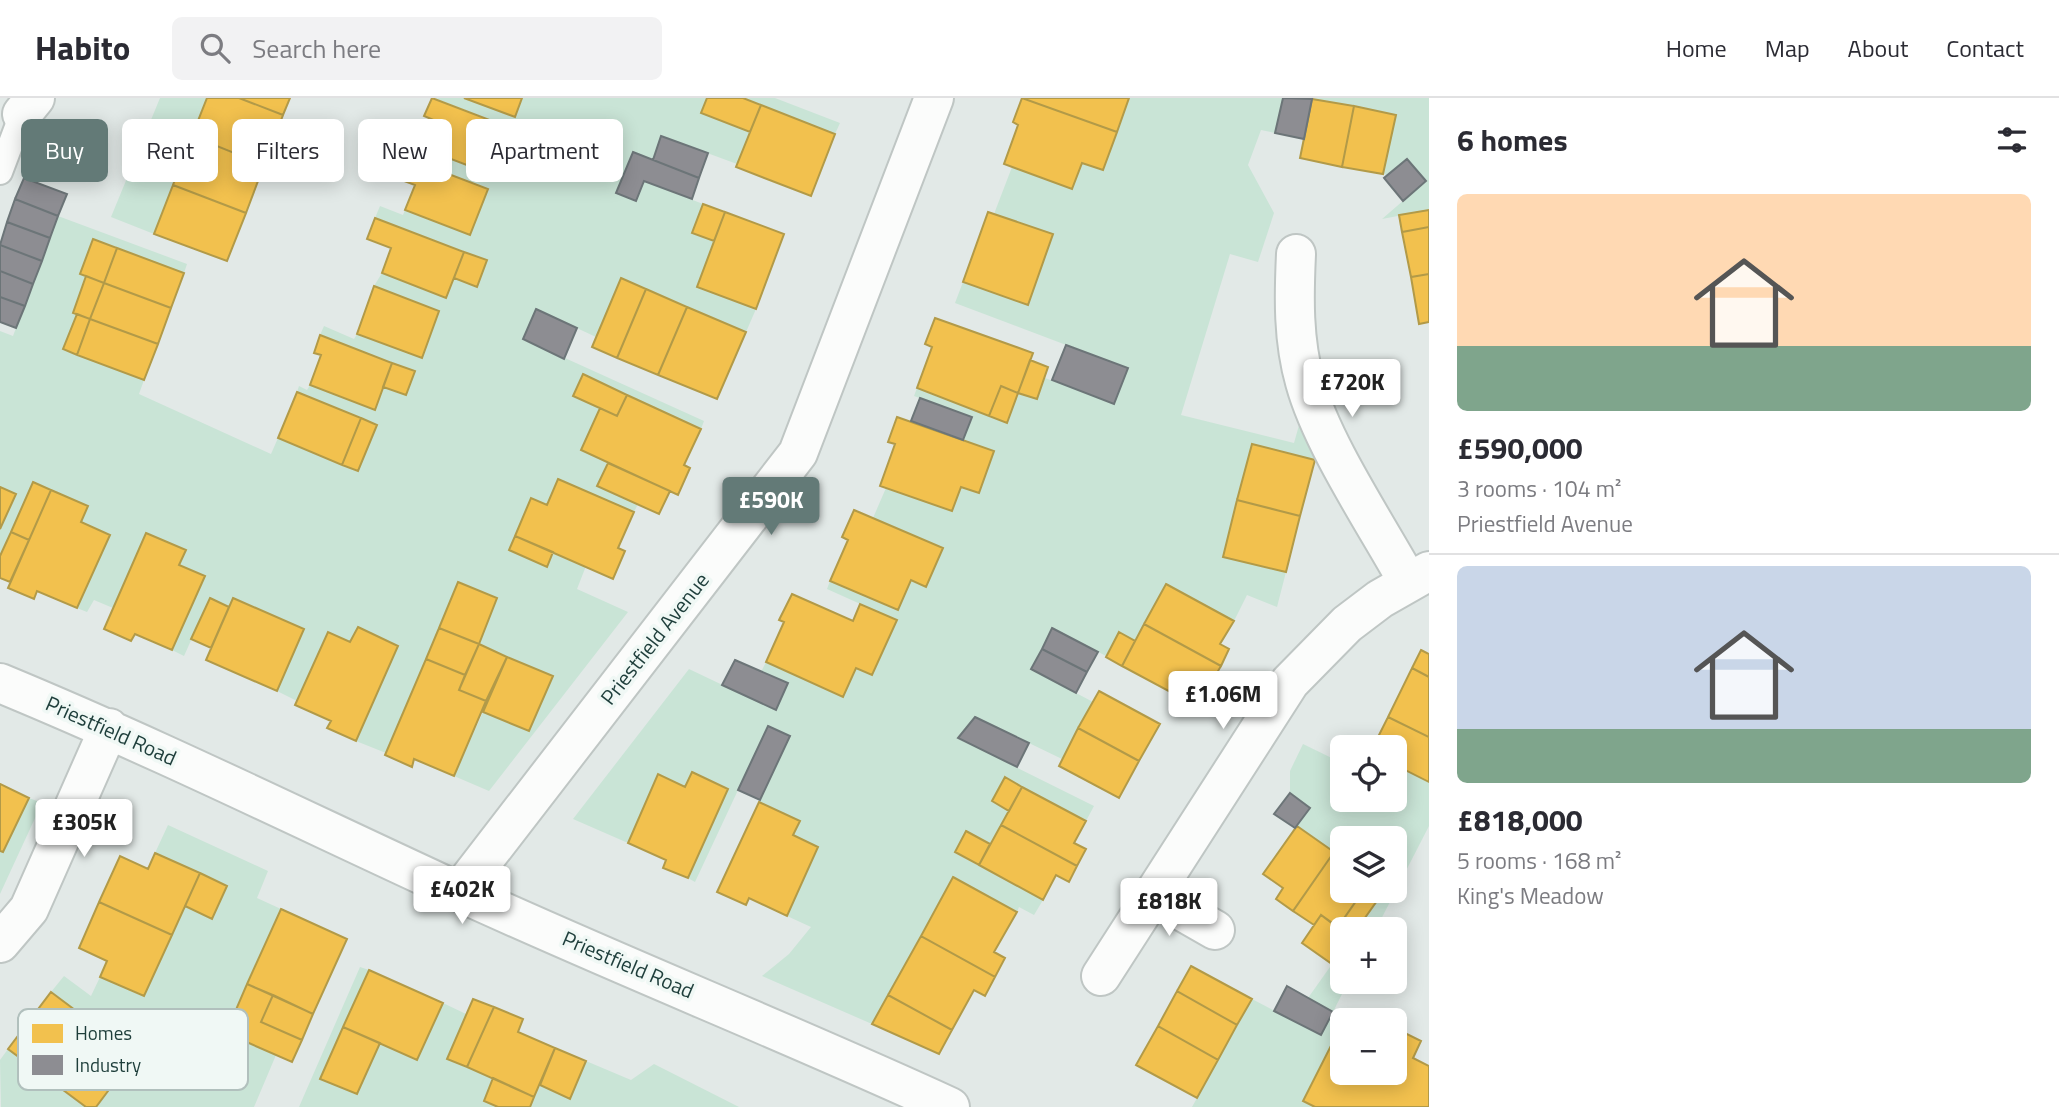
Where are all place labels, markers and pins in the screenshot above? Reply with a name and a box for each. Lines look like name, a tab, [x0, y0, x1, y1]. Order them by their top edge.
pin: £720K	[1303, 360, 1401, 419]
pin: £590K	[722, 478, 820, 537]
pin: £1.06M	[1166, 672, 1280, 731]
pin: £305K	[35, 800, 133, 859]
pin: £402K	[413, 866, 511, 926]
pin: £818K	[1120, 878, 1218, 938]

